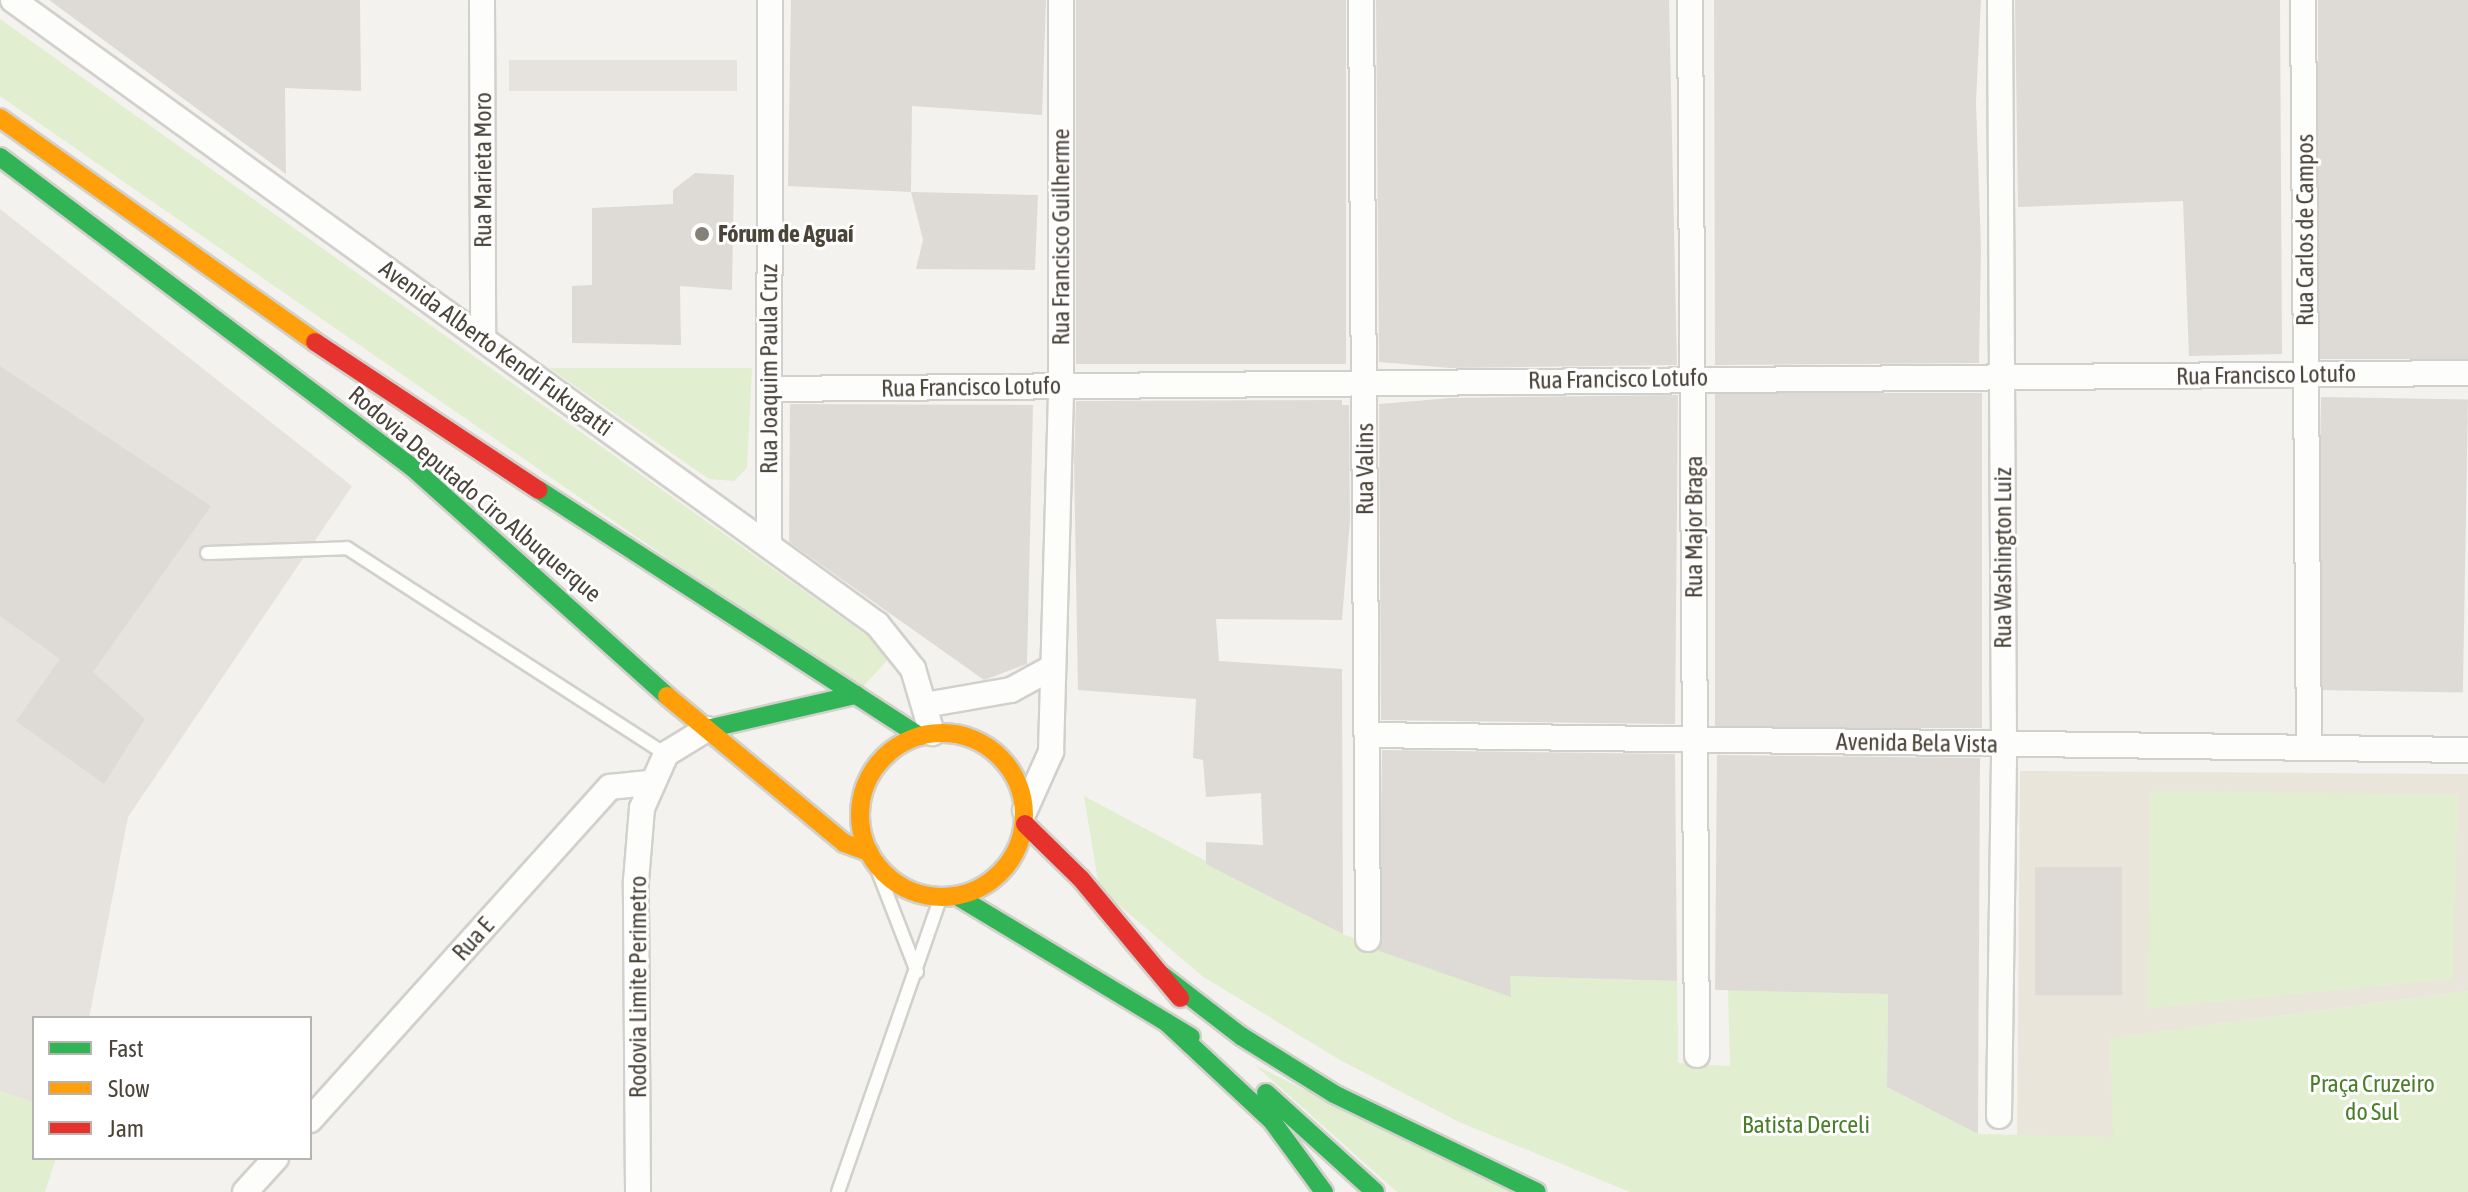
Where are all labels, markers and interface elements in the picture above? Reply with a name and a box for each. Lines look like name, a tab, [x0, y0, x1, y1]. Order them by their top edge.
street label: Rua Marieta Moro	[469, 92, 497, 248]
street label: Rua Francisco Guilherme	[1047, 129, 1075, 345]
street label: Rua Carlos de Campos	[2291, 134, 2319, 326]
place label: Fórum de Aguaí	[718, 220, 854, 248]
marker: Fórum de Aguaí	[693, 225, 711, 243]
street label: Avenida Alberto Kendi Fukugatti	[374, 254, 618, 442]
street label: Rua Joaquim Paula Cruz	[755, 264, 783, 474]
street label: Rua Francisco Lotufo	[2176, 359, 2356, 391]
street label: Rua Francisco Lotufo	[1528, 363, 1708, 395]
street label: Rua Francisco Lotufo	[881, 371, 1061, 403]
street label: Rodovia Deputado Ciro Albuquerque	[343, 380, 607, 608]
street label: Rua Valins	[1351, 423, 1379, 515]
street label: Rua Major Braga	[1680, 456, 1708, 598]
street label: Rua Washington Luiz	[1989, 467, 2017, 649]
street label: Avenida Bela Vista	[1836, 727, 1998, 759]
street label: Rodovia Limite Perimetro	[624, 876, 652, 1098]
street label: Rua E	[446, 911, 500, 967]
legend	[32, 1016, 312, 1160]
text: Fast	[108, 1035, 144, 1062]
park label: Praça Cruzeiro do Sul	[2309, 1070, 2435, 1126]
text: Slow	[108, 1075, 150, 1102]
park label: Batista Derceli	[1742, 1111, 1870, 1139]
text: Jam	[108, 1115, 144, 1142]

